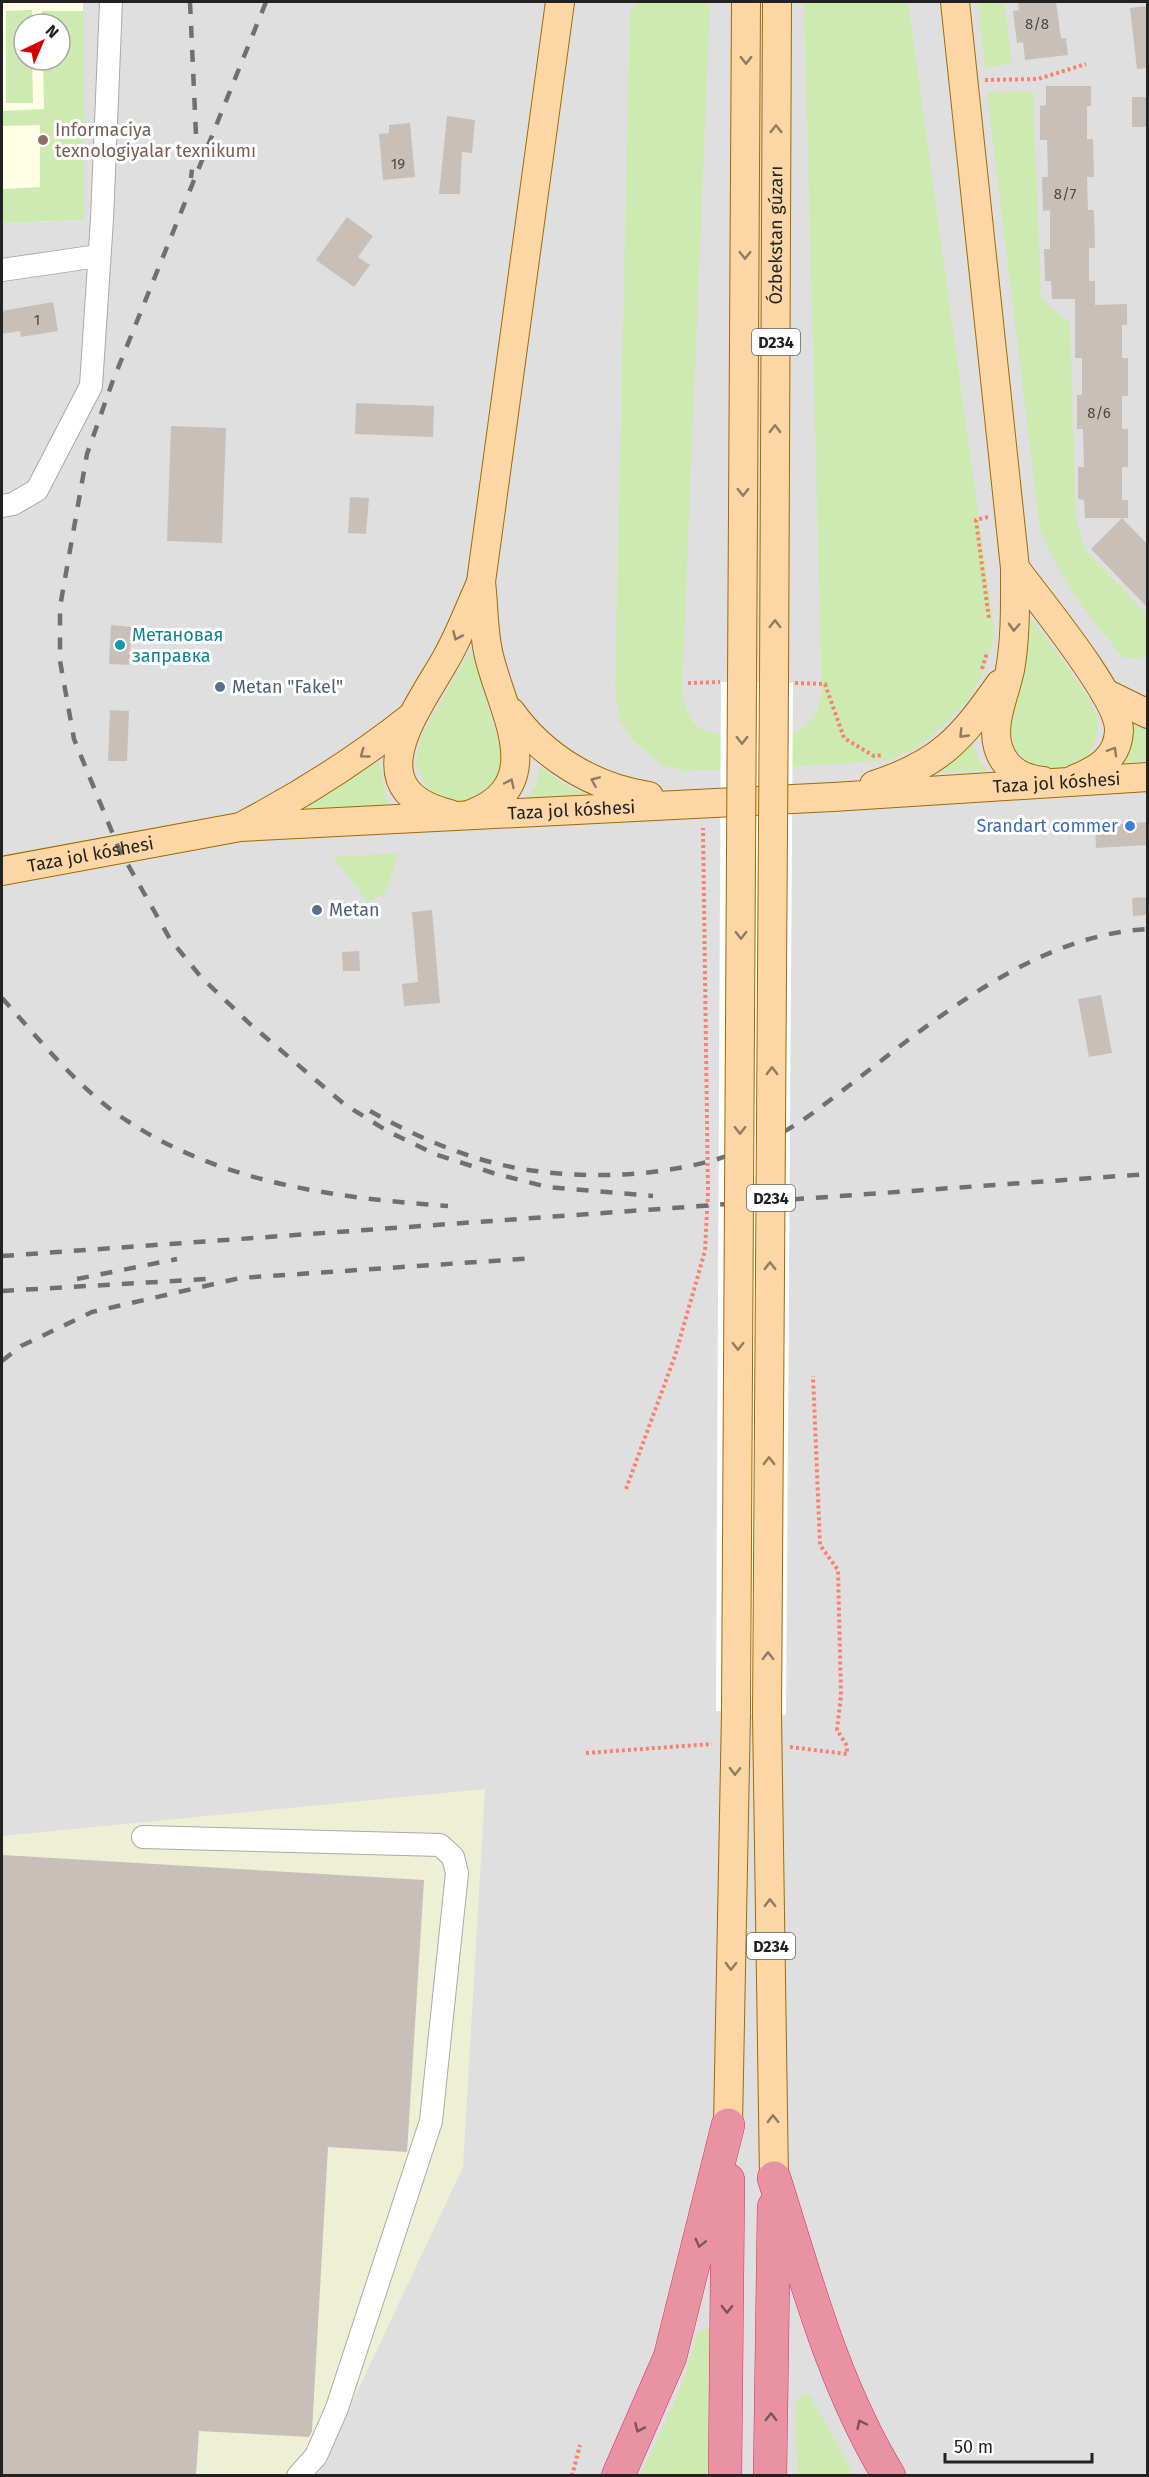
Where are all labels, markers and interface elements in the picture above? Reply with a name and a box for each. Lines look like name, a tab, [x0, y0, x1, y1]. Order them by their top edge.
north arrow	[12, 12, 72, 72]
house number: 8/8	[1025, 15, 1049, 33]
text: N	[42, 21, 62, 42]
one-way arrow	[740, 55, 752, 64]
place label: Informaciya texnologiyalar texnikumı	[55, 119, 256, 162]
one-way arrow	[770, 125, 782, 134]
marker: Informaciya texnologiyalar texnikumı	[36, 133, 50, 147]
house number: 19	[391, 155, 405, 173]
street label: Ózbekstan gúzarı	[765, 166, 787, 304]
house number: 8/7	[1054, 185, 1077, 203]
one-way arrow	[739, 250, 751, 259]
house number: 1	[34, 311, 40, 329]
road number: D234	[752, 329, 800, 355]
house number: 8/6	[1087, 404, 1111, 422]
one-way arrow	[769, 425, 781, 434]
one-way arrow	[737, 487, 749, 496]
one-way arrow	[769, 620, 781, 629]
one-way arrow	[1008, 622, 1021, 631]
place label: Метановая заправка	[132, 624, 223, 667]
one-way arrow	[453, 629, 465, 640]
marker: Метановая заправка	[113, 638, 127, 652]
place label: Metan "Fakel"	[232, 676, 343, 698]
marker: Metan "Fakel"	[213, 680, 227, 694]
one-way arrow	[959, 726, 970, 737]
one-way arrow	[736, 736, 748, 745]
one-way arrow	[360, 747, 371, 758]
one-way arrow	[1105, 747, 1117, 757]
street label: Taza jol kóshesi	[992, 768, 1121, 798]
one-way arrow	[591, 776, 602, 788]
one-way arrow	[502, 778, 514, 789]
street label: Taza jol kóshesi	[507, 796, 636, 824]
place label: Srandart commer	[976, 815, 1118, 837]
marker: Srandart commer	[1123, 819, 1137, 833]
street label: Taza jol kóshesi	[26, 832, 155, 877]
place label: Metan	[329, 899, 380, 921]
marker: Metan	[310, 903, 324, 917]
one-way arrow	[735, 931, 747, 940]
one-way arrow	[766, 1066, 778, 1075]
one-way arrow	[734, 1126, 746, 1135]
road number: D234	[747, 1185, 795, 1211]
one-way arrow	[764, 1261, 777, 1270]
one-way arrow	[732, 1342, 744, 1351]
one-way arrow	[763, 1456, 775, 1465]
one-way arrow	[762, 1651, 774, 1660]
one-way arrow	[729, 1766, 741, 1775]
one-way arrow	[764, 1899, 776, 1908]
road number: D234	[747, 1933, 795, 1959]
one-way arrow	[725, 1961, 738, 1970]
one-way arrow	[767, 2115, 779, 2124]
one-way arrow	[694, 2237, 707, 2247]
one-way arrow	[721, 2305, 733, 2314]
one-way arrow	[765, 2413, 777, 2422]
one-way arrow	[857, 2420, 869, 2431]
one-way arrow	[635, 2421, 647, 2432]
scale bar	[945, 2426, 1092, 2464]
text: 50 m	[954, 2436, 993, 2458]

